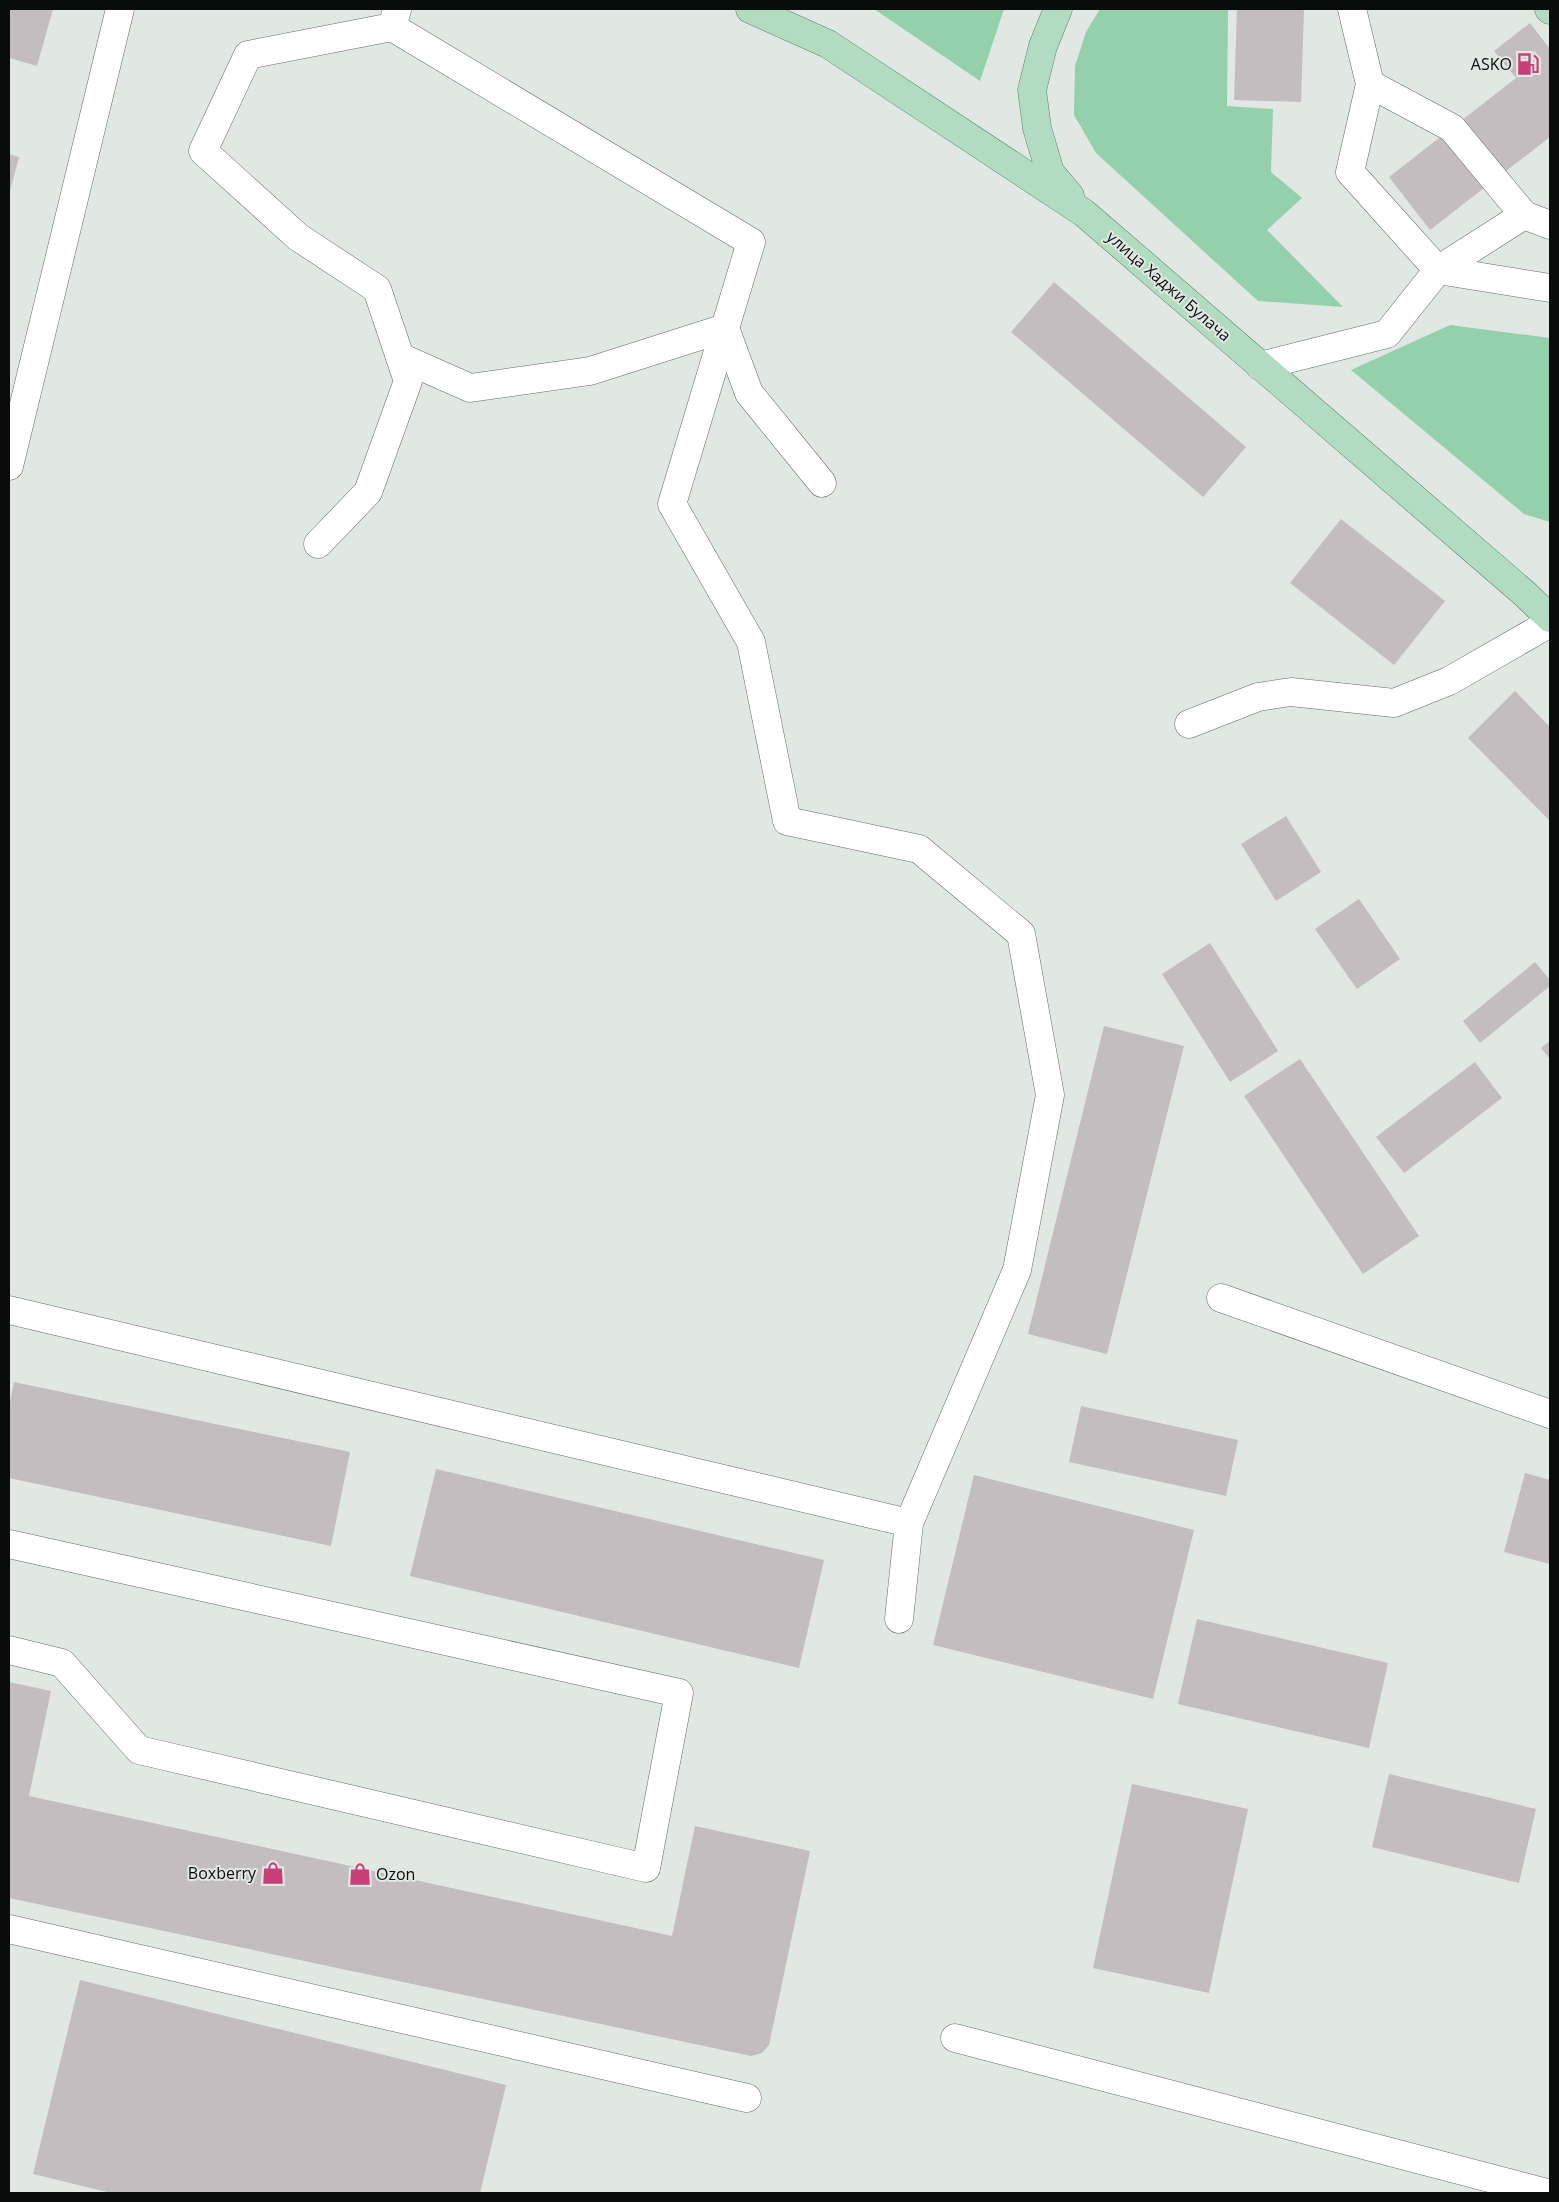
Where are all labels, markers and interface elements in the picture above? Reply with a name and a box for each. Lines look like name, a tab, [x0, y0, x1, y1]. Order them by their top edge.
fuel station icon: ASKO	[1515, 51, 1541, 77]
place label: ASKO	[1471, 53, 1512, 75]
street label: улица Хаджи Булача	[1102, 226, 1236, 346]
shop icon: Boxberry	[260, 1860, 286, 1886]
shop icon: Ozon	[347, 1861, 373, 1887]
place label: Boxberry	[188, 1862, 257, 1884]
place label: Ozon	[376, 1863, 415, 1885]

